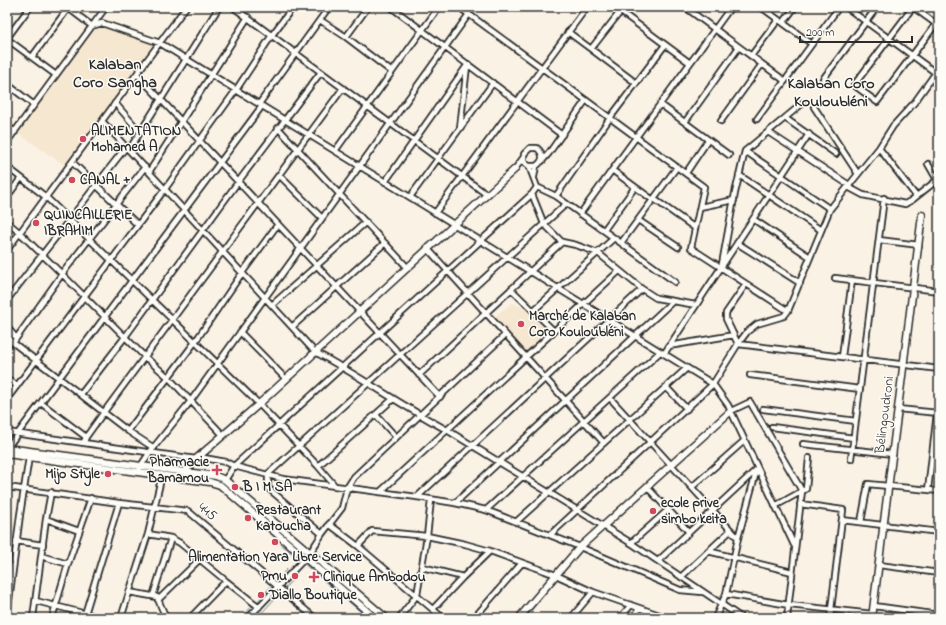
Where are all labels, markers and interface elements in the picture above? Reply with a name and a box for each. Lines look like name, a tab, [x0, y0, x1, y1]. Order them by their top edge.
scale bar	[800, 18, 912, 44]
text: 200 m	[806, 24, 835, 42]
district label: Kalaban Coro Sangha	[73, 53, 157, 96]
district label: Kalaban Coro Kouloubléni	[787, 72, 875, 114]
place label: ALIMENTATION Mohamed A	[91, 121, 181, 158]
marker: ALIMENTATION Mohamed A	[78, 134, 88, 144]
place label: CANAL +	[80, 170, 131, 191]
marker: CANAL +	[67, 175, 77, 185]
place label: QUINCAILLERIE IBRAHIM	[44, 205, 133, 242]
marker: QUINCAILLERIE IBRAHIM	[31, 218, 41, 228]
place label: Marché de Kalaban Coro Kouloubléni	[529, 306, 636, 343]
marker: Marché de Kalaban Coro Kouloubléni	[516, 319, 526, 329]
street label: Bélingoudroni	[870, 375, 901, 456]
place label: Pharmacie Bamamou	[146, 452, 210, 489]
place label: Mijo Style	[45, 464, 101, 487]
marker: Pharmacie Bamamou	[212, 465, 222, 475]
marker: Mijo Style	[103, 469, 113, 479]
place label: B I M SA	[242, 477, 293, 498]
marker: B I M SA	[230, 482, 240, 492]
place label: ecole prive simbo keita	[661, 493, 727, 530]
street label: 445	[193, 498, 221, 526]
place label: Restaurant Katoucha	[255, 500, 321, 537]
marker: ecole prive simbo keita	[648, 506, 658, 516]
marker: Restaurant Katoucha	[243, 513, 253, 523]
marker: Alimentation Yara Libre Service	[270, 537, 280, 547]
place label: Alimentation Yara Libre Service	[188, 547, 362, 568]
place label: Pmu	[261, 566, 287, 587]
place label: Clinique Ambodou	[323, 567, 426, 588]
marker: Pmu	[290, 571, 300, 581]
marker: Clinique Ambodou	[308, 571, 320, 583]
place label: Diallo Boutique	[268, 585, 358, 606]
marker: Diallo Boutique	[256, 590, 266, 600]

